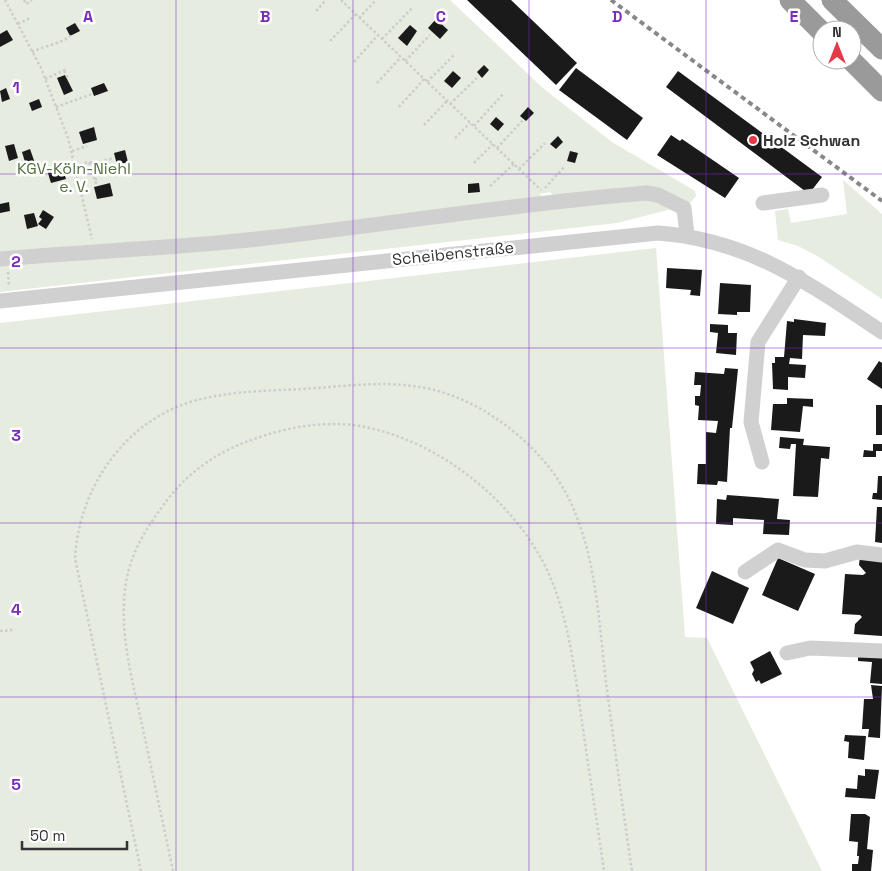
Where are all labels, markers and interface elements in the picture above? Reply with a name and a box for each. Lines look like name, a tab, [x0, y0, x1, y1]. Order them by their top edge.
text: A	[83, 6, 93, 27]
text: B	[260, 6, 270, 27]
text: C	[436, 6, 446, 27]
text: D	[612, 6, 622, 27]
text: E	[790, 6, 799, 27]
north arrow	[812, 20, 862, 70]
text: N	[832, 23, 842, 41]
text: 1	[12, 77, 20, 98]
place label: Holz Schwan	[763, 130, 860, 151]
marker: Holz Schwan	[747, 134, 759, 146]
park label: KGV-Köln-Niehl e. V.	[17, 158, 131, 197]
street label: Scheibenstraße	[391, 237, 515, 270]
text: 2	[11, 251, 21, 272]
text: 3	[11, 425, 21, 446]
text: 4	[11, 599, 21, 620]
text: 5	[11, 774, 21, 795]
scale bar	[22, 818, 128, 850]
text: 50 m	[30, 826, 65, 845]

